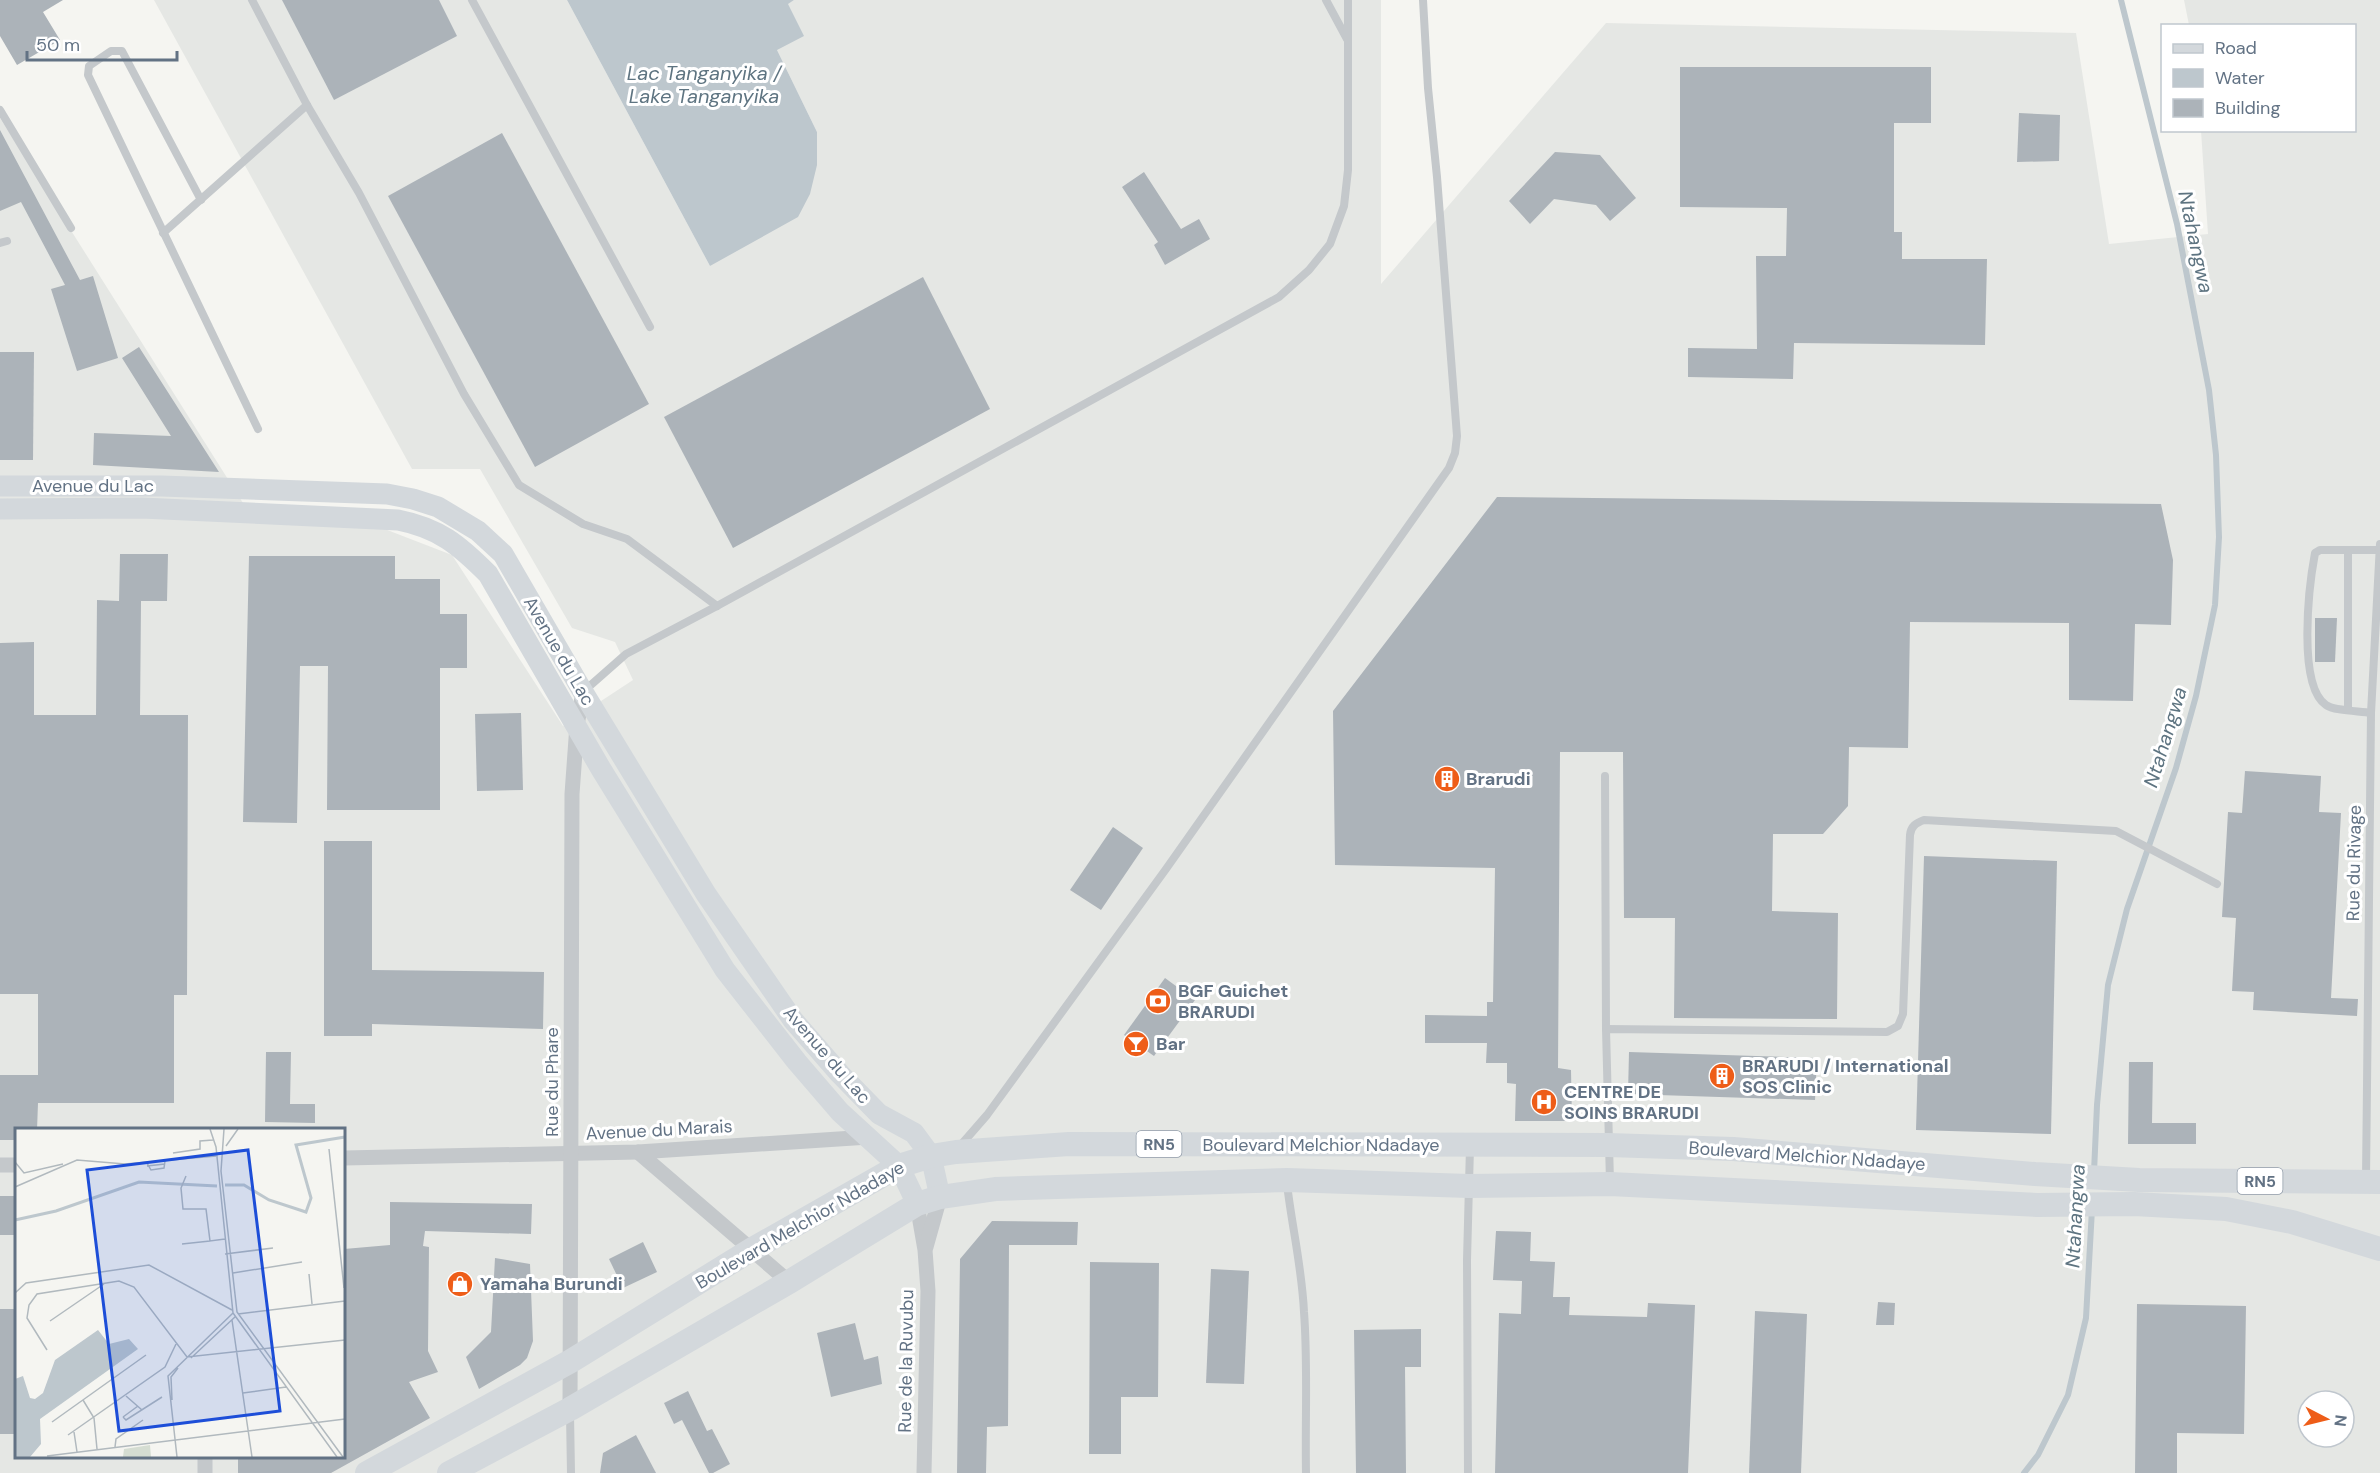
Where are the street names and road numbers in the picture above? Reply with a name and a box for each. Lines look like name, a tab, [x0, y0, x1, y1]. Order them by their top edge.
street label: Avenue du Lac	[32, 474, 154, 498]
street label: Avenue du Lac	[518, 592, 600, 710]
street label: Rue du Rivage	[2341, 805, 2367, 921]
street label: Avenue du Lac	[778, 1001, 876, 1109]
street label: Rue du Phare	[540, 1027, 564, 1137]
street label: Avenue du Marais	[585, 1114, 733, 1146]
road number: RN5	[1136, 1131, 1182, 1157]
street label: Boulevard Melchior Ndadaye	[1202, 1133, 1440, 1157]
street label: Boulevard Melchior Ndadaye	[1688, 1136, 1926, 1176]
street label: Boulevard Melchior Ndadaye	[691, 1155, 909, 1295]
road number: RN5	[2238, 1168, 2282, 1194]
street label: Rue de la Ruvubu	[893, 1289, 919, 1433]

